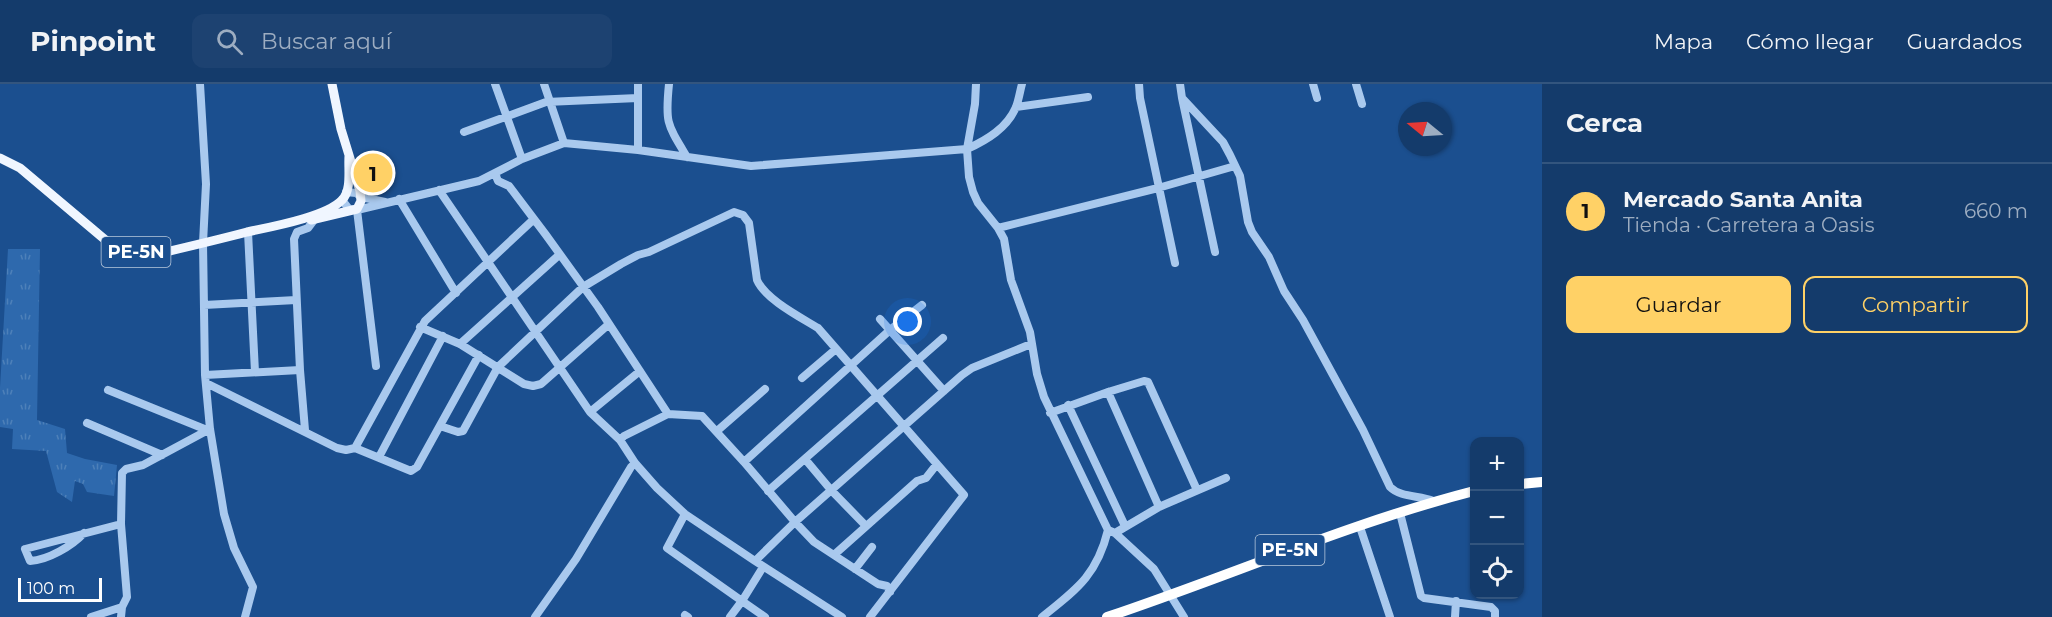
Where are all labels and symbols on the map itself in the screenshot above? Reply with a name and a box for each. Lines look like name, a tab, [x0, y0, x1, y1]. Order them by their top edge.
north arrow	[1398, 102, 1452, 156]
pin: 1	[354, 150, 392, 196]
road number: PE-5N	[102, 237, 170, 267]
your location	[893, 307, 922, 336]
road number: PE-5N	[1256, 535, 1324, 565]
scale bar	[18, 575, 102, 602]

